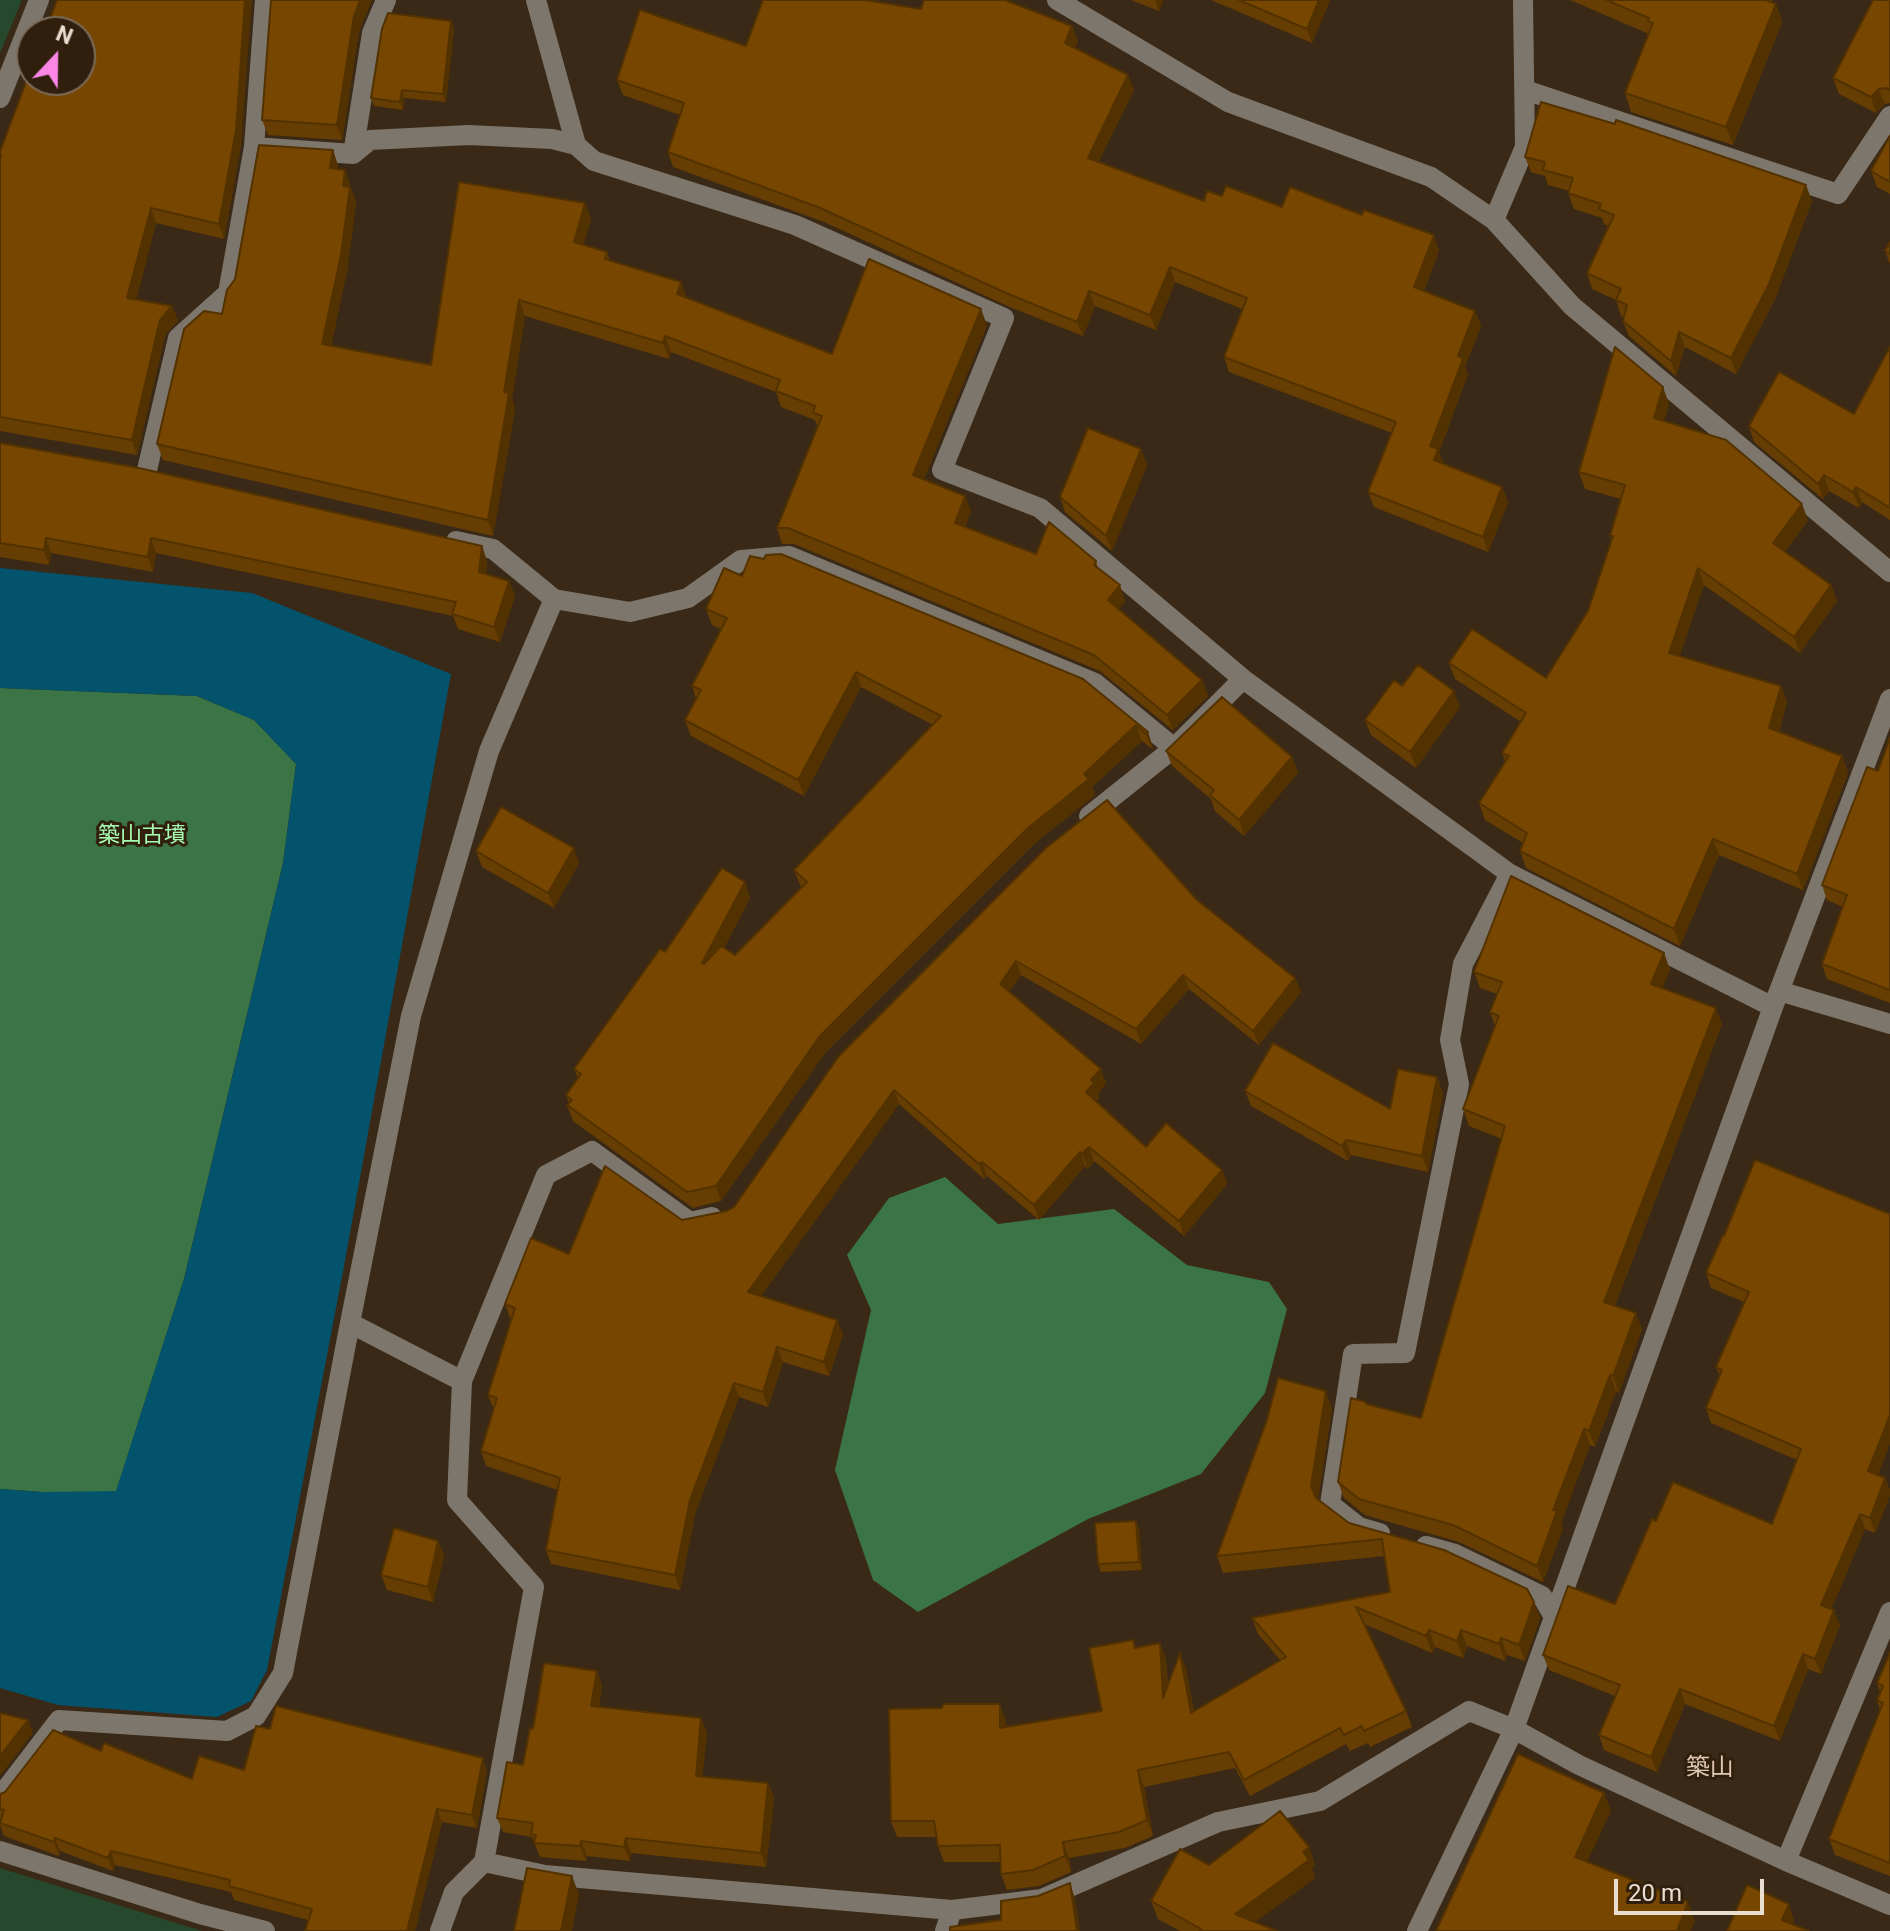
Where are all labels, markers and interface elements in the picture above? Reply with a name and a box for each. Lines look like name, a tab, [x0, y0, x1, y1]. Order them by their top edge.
north arrow	[16, 16, 96, 96]
text: N	[53, 21, 76, 50]
park label: 築山古墳	[98, 823, 186, 849]
district label: 築山	[1686, 1755, 1734, 1783]
scale bar	[1618, 1863, 1768, 1913]
text: 20 m	[1628, 1879, 1682, 1907]

